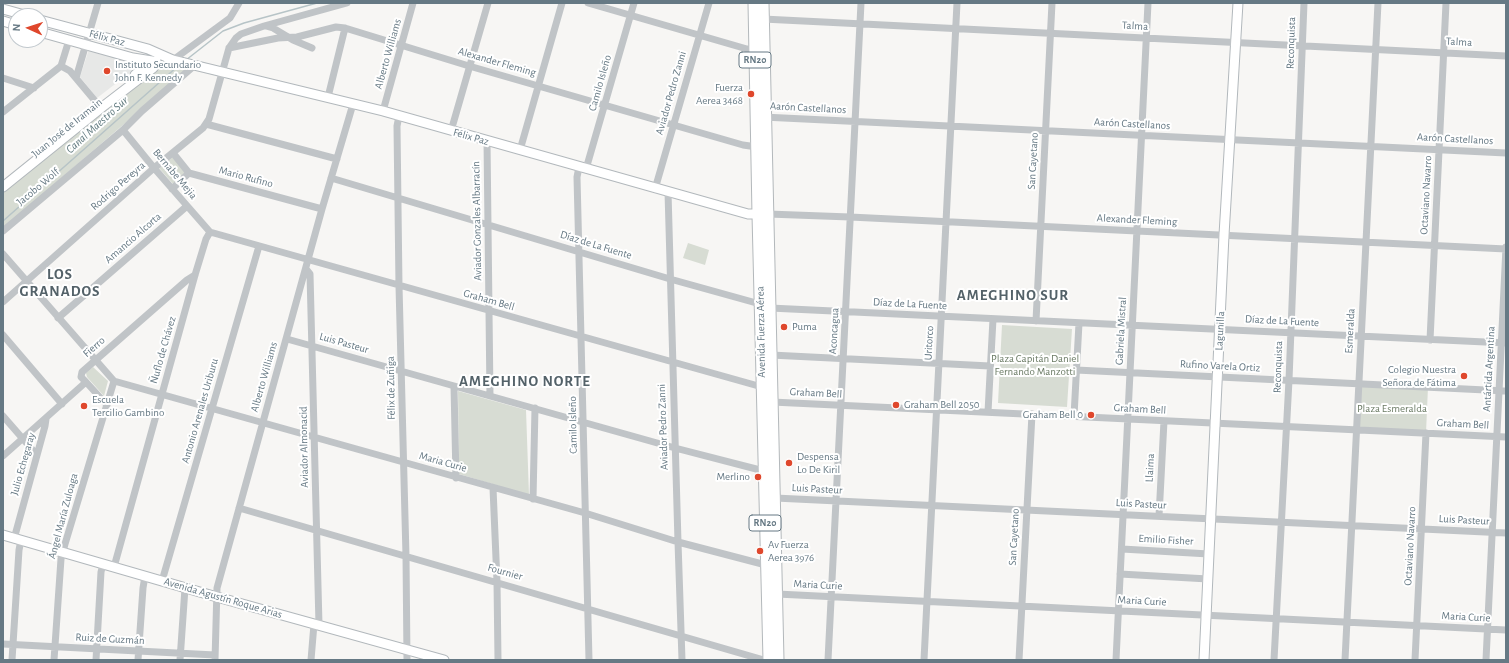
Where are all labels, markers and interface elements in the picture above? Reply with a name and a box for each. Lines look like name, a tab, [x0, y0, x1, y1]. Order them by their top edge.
north arrow	[8, 8, 48, 48]
street label: Alberto Williams	[372, 17, 404, 91]
street label: Reconquista	[1283, 17, 1299, 69]
street label: Talma	[1122, 19, 1148, 33]
text: N	[11, 23, 22, 32]
street label: Félix Paz	[88, 27, 126, 49]
street label: Talma	[1446, 35, 1472, 49]
street label: Alexander Fleming	[456, 45, 538, 79]
street label: Aviador Pedro Zanni	[653, 50, 689, 136]
road number: RN20	[739, 52, 771, 68]
street label: Camilo Isleño	[586, 53, 614, 113]
place label: Instituto Secundario John F. Kennedy	[115, 58, 201, 84]
marker: Instituto Secundario John F. Kennedy	[102, 66, 112, 76]
place label: Fuerza Aerea 3468	[696, 81, 743, 107]
marker: Fuerza Aerea 3468	[746, 89, 756, 99]
water label: Canal Maestro Sur	[63, 93, 131, 157]
street label: Juan José de Iramain	[29, 96, 105, 160]
street label: Aarón Castellanos	[769, 99, 847, 117]
street label: Aarón Castellanos	[1093, 115, 1171, 133]
street label: Félix Paz	[452, 126, 490, 148]
street label: Aarón Castellanos	[1416, 130, 1494, 148]
street label: San Cayetano	[1025, 132, 1041, 190]
street label: Bernabe Mejia	[150, 146, 200, 202]
street label: Octaviano Navarro	[1417, 155, 1435, 235]
street label: Rodrigo Pereyra	[88, 159, 148, 213]
street label: Aviador Gonzales Albarracín	[469, 161, 485, 281]
street label: Mario Rufino	[217, 163, 275, 191]
street label: Jacobo Wolf	[14, 165, 62, 209]
street label: Amancio Alcorta	[102, 210, 164, 266]
street label: Alexander Fleming	[1096, 211, 1178, 229]
street label: Díaz de La Fuente	[559, 228, 633, 262]
district label: LOS GRANADOS	[19, 265, 101, 300]
street label: Graham Bell	[462, 286, 516, 314]
street label: Avenida Fuerza Aérea	[754, 286, 768, 378]
district label: AMEGHINO SUR	[957, 286, 1069, 304]
street label: Díaz de La Fuente	[873, 295, 947, 313]
street label: Gabriela Mistral	[1113, 297, 1129, 365]
street label: Aconcagua	[826, 307, 842, 355]
street label: Esmeralda	[1342, 308, 1358, 354]
street label: Lagunilla	[1212, 311, 1228, 351]
street label: Díaz de La Fuente	[1245, 312, 1319, 330]
street label: Ñuflo de Chávez	[147, 315, 179, 385]
place label: Puma	[792, 320, 817, 334]
marker: Puma	[779, 322, 789, 332]
street label: Uritorco	[922, 325, 936, 361]
street label: Antártida Argentina	[1480, 326, 1498, 412]
street label: Luis Pasteur	[318, 330, 370, 356]
street label: Fierro	[80, 334, 108, 360]
street label: Alberto Williams	[248, 340, 280, 414]
street label: Reconquista	[1270, 341, 1286, 393]
park label: Plaza Capitán Daniel Fernando Manzotti	[991, 352, 1079, 378]
street label: Félix de Zuñiga	[384, 356, 398, 420]
street label: Antonio Arenales Uriburu	[179, 357, 221, 465]
street label: Rufino Varela Ortiz	[1179, 357, 1261, 375]
place label: Colegio Nuestra Señora de Fátima	[1382, 363, 1456, 389]
marker: Colegio Nuestra Señora de Fátima	[1459, 371, 1469, 381]
district label: AMEGHINO NORTE	[459, 372, 591, 390]
street label: Aviador Pedro Zanni	[655, 384, 671, 470]
street label: Graham Bell	[789, 385, 843, 401]
place label: Escuela Tercilio Gambino	[92, 393, 164, 419]
street label: Camilo Isleño	[566, 396, 580, 454]
place label: Graham Bell 2050	[904, 398, 980, 412]
marker: Graham Bell 2050	[891, 400, 901, 410]
marker: Escuela Tercilio Gambino	[79, 401, 89, 411]
street label: Graham Bell	[1113, 401, 1167, 417]
park label: Plaza Esmeralda	[1357, 402, 1427, 416]
street label: Aviador Almonacid	[297, 406, 311, 488]
place label: Graham Bell 0	[1023, 408, 1083, 422]
marker: Graham Bell 0	[1086, 410, 1096, 420]
street label: Graham Bell	[1436, 416, 1490, 432]
street label: Julio Echegaray	[8, 431, 38, 497]
street label: Maria Curie	[418, 449, 468, 475]
place label: Despensa Lo De Kiril	[797, 450, 840, 476]
street label: Llaima	[1143, 453, 1157, 483]
marker: Despensa Lo De Kiril	[784, 458, 794, 468]
place label: Merlino	[716, 470, 750, 484]
street label: Ángel María Zuloaga	[45, 472, 81, 560]
marker: Merlino	[753, 472, 763, 482]
street label: Luis Pasteur	[791, 481, 843, 497]
street label: Luis Pasteur	[1115, 496, 1167, 512]
street label: Octaviano Navarro	[1401, 506, 1419, 586]
street label: San Cayetano	[1006, 508, 1022, 566]
street label: Luis Pasteur	[1438, 512, 1490, 528]
road number: RN20	[749, 515, 781, 531]
street label: Emilio Fisher	[1138, 532, 1194, 548]
place label: Av Fuerza Aerea 3976	[768, 538, 814, 564]
marker: Av Fuerza Aerea 3976	[755, 546, 765, 556]
street label: Fournier	[486, 561, 524, 583]
street label: Avenida Agustín Roque Arias	[162, 575, 284, 621]
street label: Maria Curie	[793, 577, 843, 593]
street label: Maria Curie	[1117, 593, 1167, 609]
street label: Maria Curie	[1441, 609, 1491, 625]
street label: Ruiz de Guzmán	[75, 631, 145, 647]

